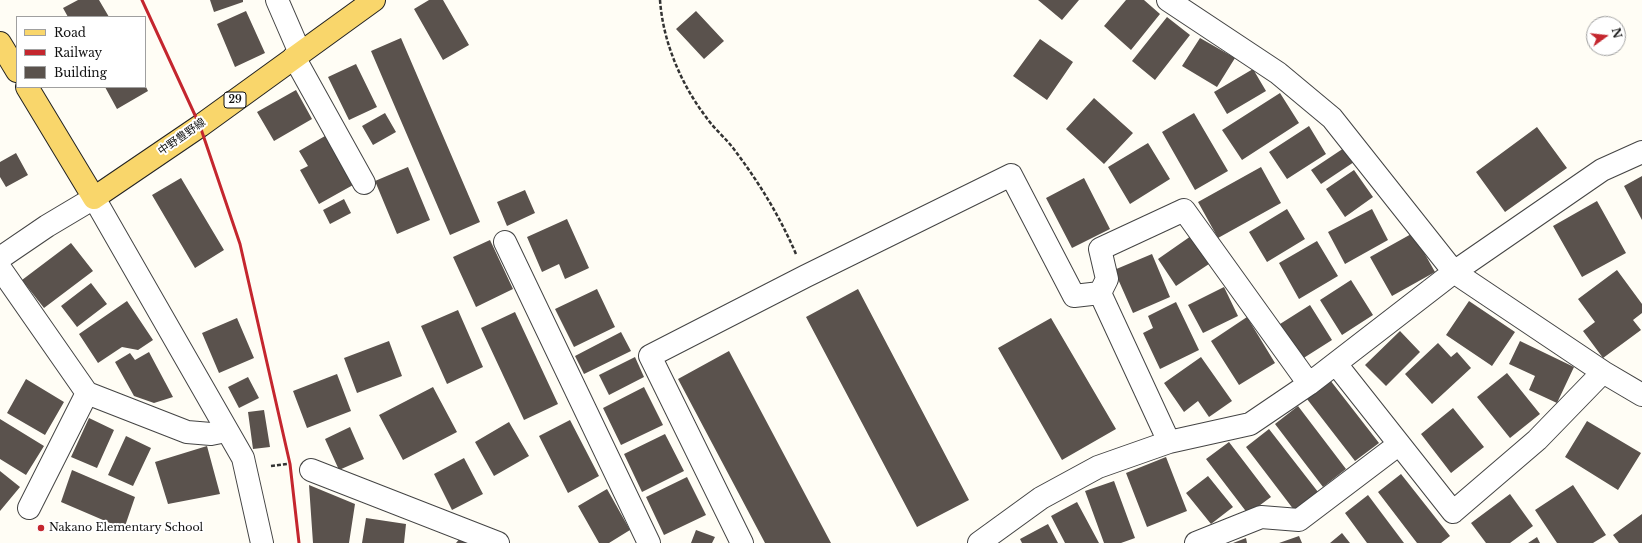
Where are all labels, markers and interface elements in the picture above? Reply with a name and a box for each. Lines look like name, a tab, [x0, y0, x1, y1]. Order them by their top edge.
legend	[16, 16, 146, 88]
north arrow	[1586, 16, 1626, 56]
text: Road	[54, 25, 86, 40]
text: N	[1609, 26, 1625, 40]
text: Railway	[54, 45, 102, 60]
text: Building	[54, 65, 107, 80]
road number: 29	[224, 92, 246, 108]
street label: 中野豊野線	[156, 116, 208, 158]
place label: Nakano Elementary School	[49, 521, 203, 535]
marker: Nakano Elementary School	[36, 523, 46, 533]

